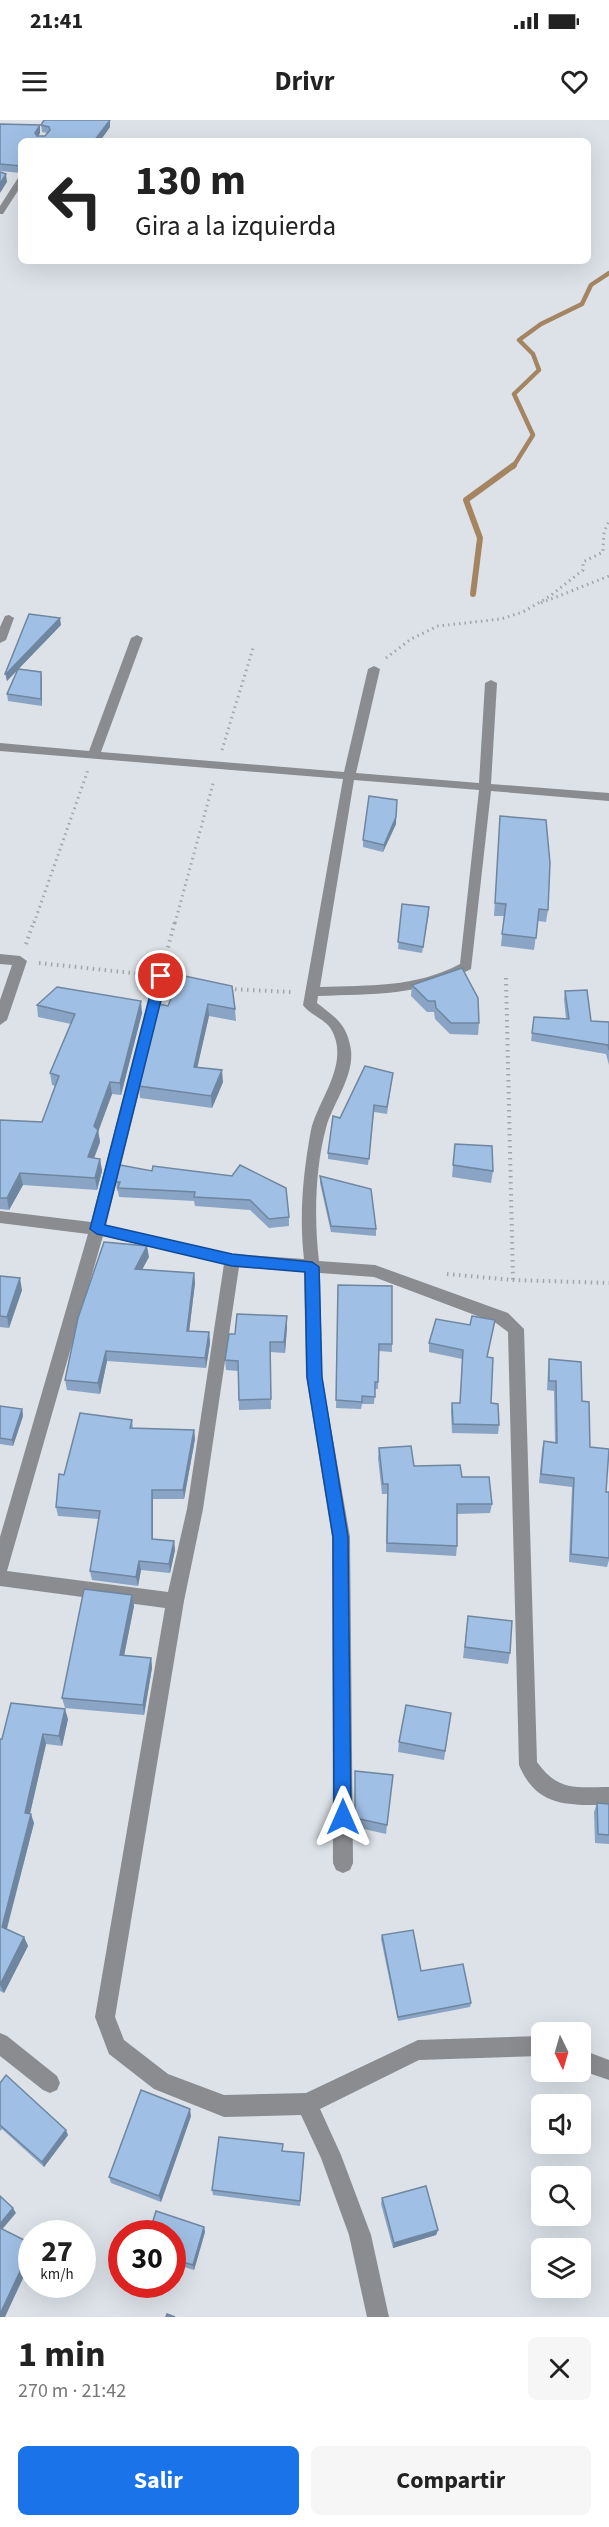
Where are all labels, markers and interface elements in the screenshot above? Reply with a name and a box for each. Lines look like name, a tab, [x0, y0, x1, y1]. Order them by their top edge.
text: 21:41	[30, 5, 83, 37]
text: Drivr	[274, 62, 335, 101]
icon: menu	[18, 65, 51, 98]
icon: heart	[558, 65, 591, 98]
text: 130 m	[135, 151, 246, 211]
icon: left	[36, 162, 114, 240]
text: Gira a la izquierda	[135, 207, 336, 246]
pin	[135, 950, 186, 1001]
icon: arrive	[144, 959, 177, 992]
position arrow	[311, 1785, 375, 1849]
north arrow	[531, 2022, 591, 2082]
map controls	[531, 2022, 591, 2298]
button: sound	[531, 2094, 591, 2154]
button: search	[531, 2166, 591, 2226]
speed limit sign: 30	[108, 2220, 186, 2298]
text: 27	[41, 2230, 73, 2273]
button: layers	[531, 2238, 591, 2298]
text: km/h	[40, 2264, 74, 2285]
text: 1 min	[18, 2329, 106, 2380]
button: close	[528, 2337, 591, 2400]
text: 270 m · 21:42	[18, 2377, 126, 2405]
button: Salir	[18, 2446, 299, 2515]
button: Compartir	[311, 2446, 591, 2515]

